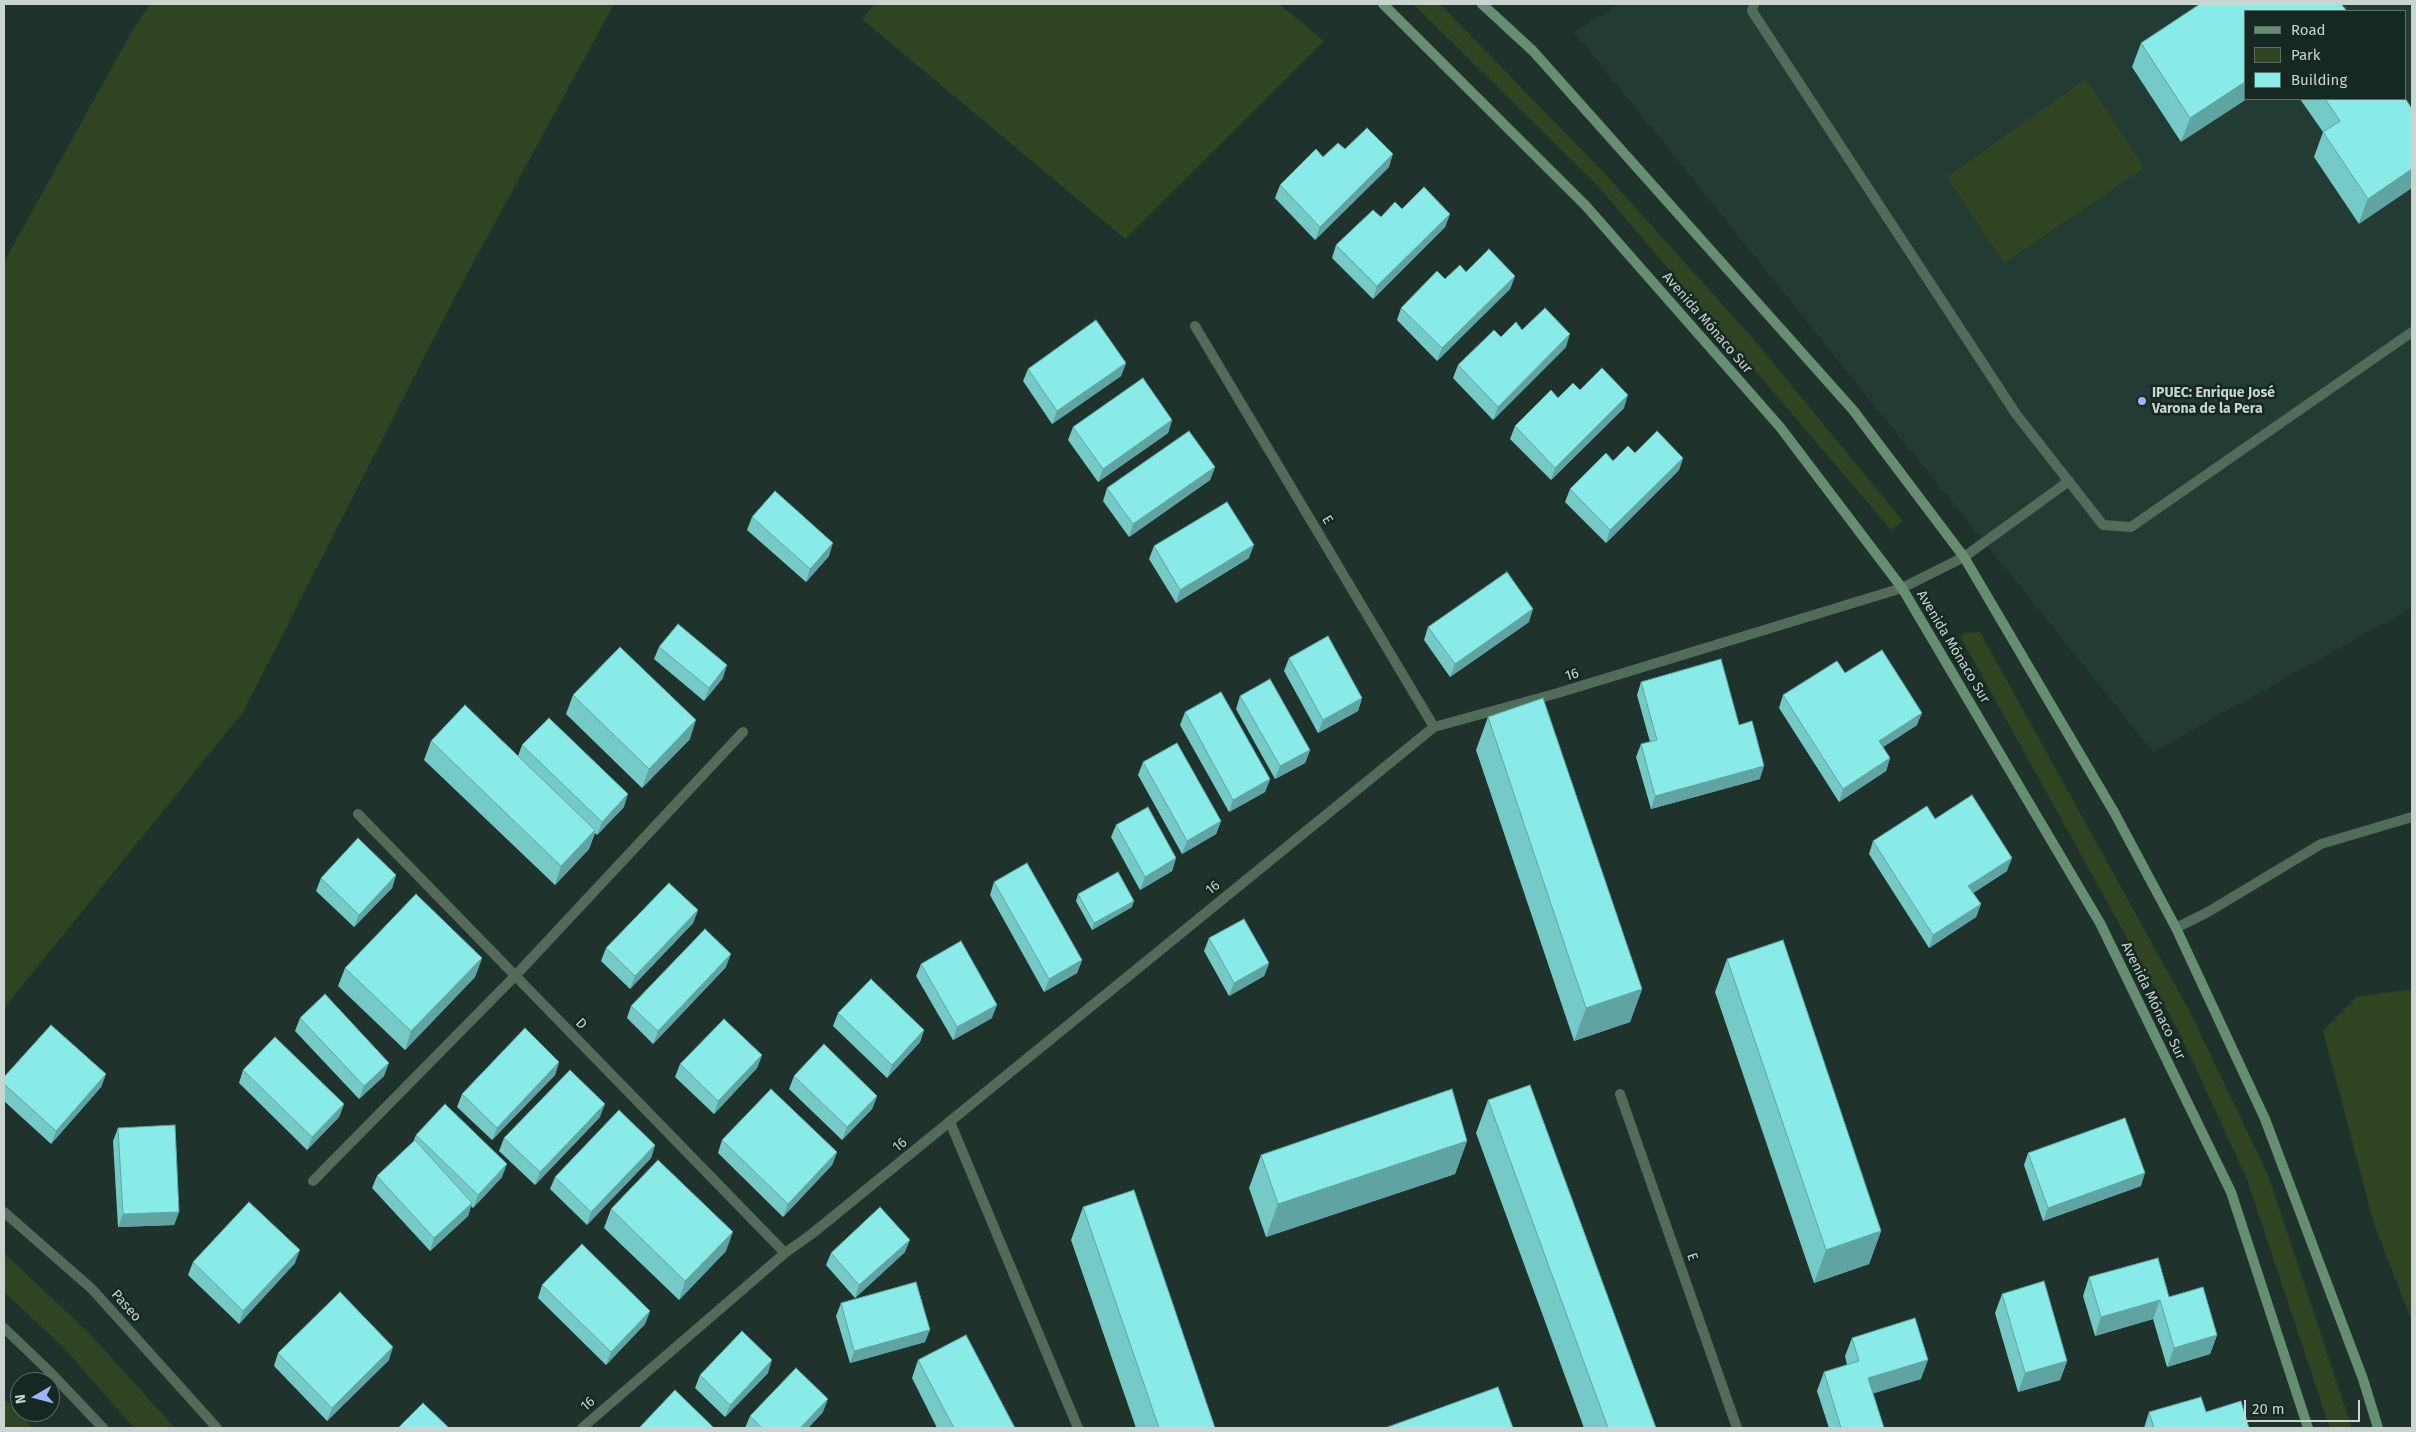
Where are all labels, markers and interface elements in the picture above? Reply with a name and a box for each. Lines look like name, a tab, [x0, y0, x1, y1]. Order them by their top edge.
legend	[2244, 10, 2406, 100]
text: Road	[2291, 21, 2326, 39]
text: Park	[2291, 46, 2321, 64]
text: Building	[2291, 71, 2347, 89]
street label: Avenida Mónaco Sur	[1658, 269, 1756, 377]
place label: IPUEC: Enrique José Varona de la Pera	[2152, 385, 2275, 418]
marker: IPUEC: Enrique José Varona de la Pera	[2136, 395, 2148, 407]
street label: E	[1318, 512, 1336, 528]
street label: Avenida Mónaco Sur	[1913, 588, 1993, 706]
street label: 16	[1563, 665, 1581, 685]
street label: 16	[1202, 877, 1224, 899]
street label: Avenida Mónaco Sur	[2117, 939, 2189, 1063]
street label: D	[572, 1015, 590, 1033]
street label: 16	[889, 1134, 911, 1156]
street label: E	[1683, 1251, 1701, 1263]
street label: Paseo	[107, 1287, 145, 1325]
north arrow	[10, 1372, 60, 1422]
scale bar	[2246, 1390, 2362, 1422]
text: N	[12, 1393, 30, 1405]
street label: 16	[577, 1393, 599, 1415]
text: 20 m	[2252, 1400, 2285, 1418]

